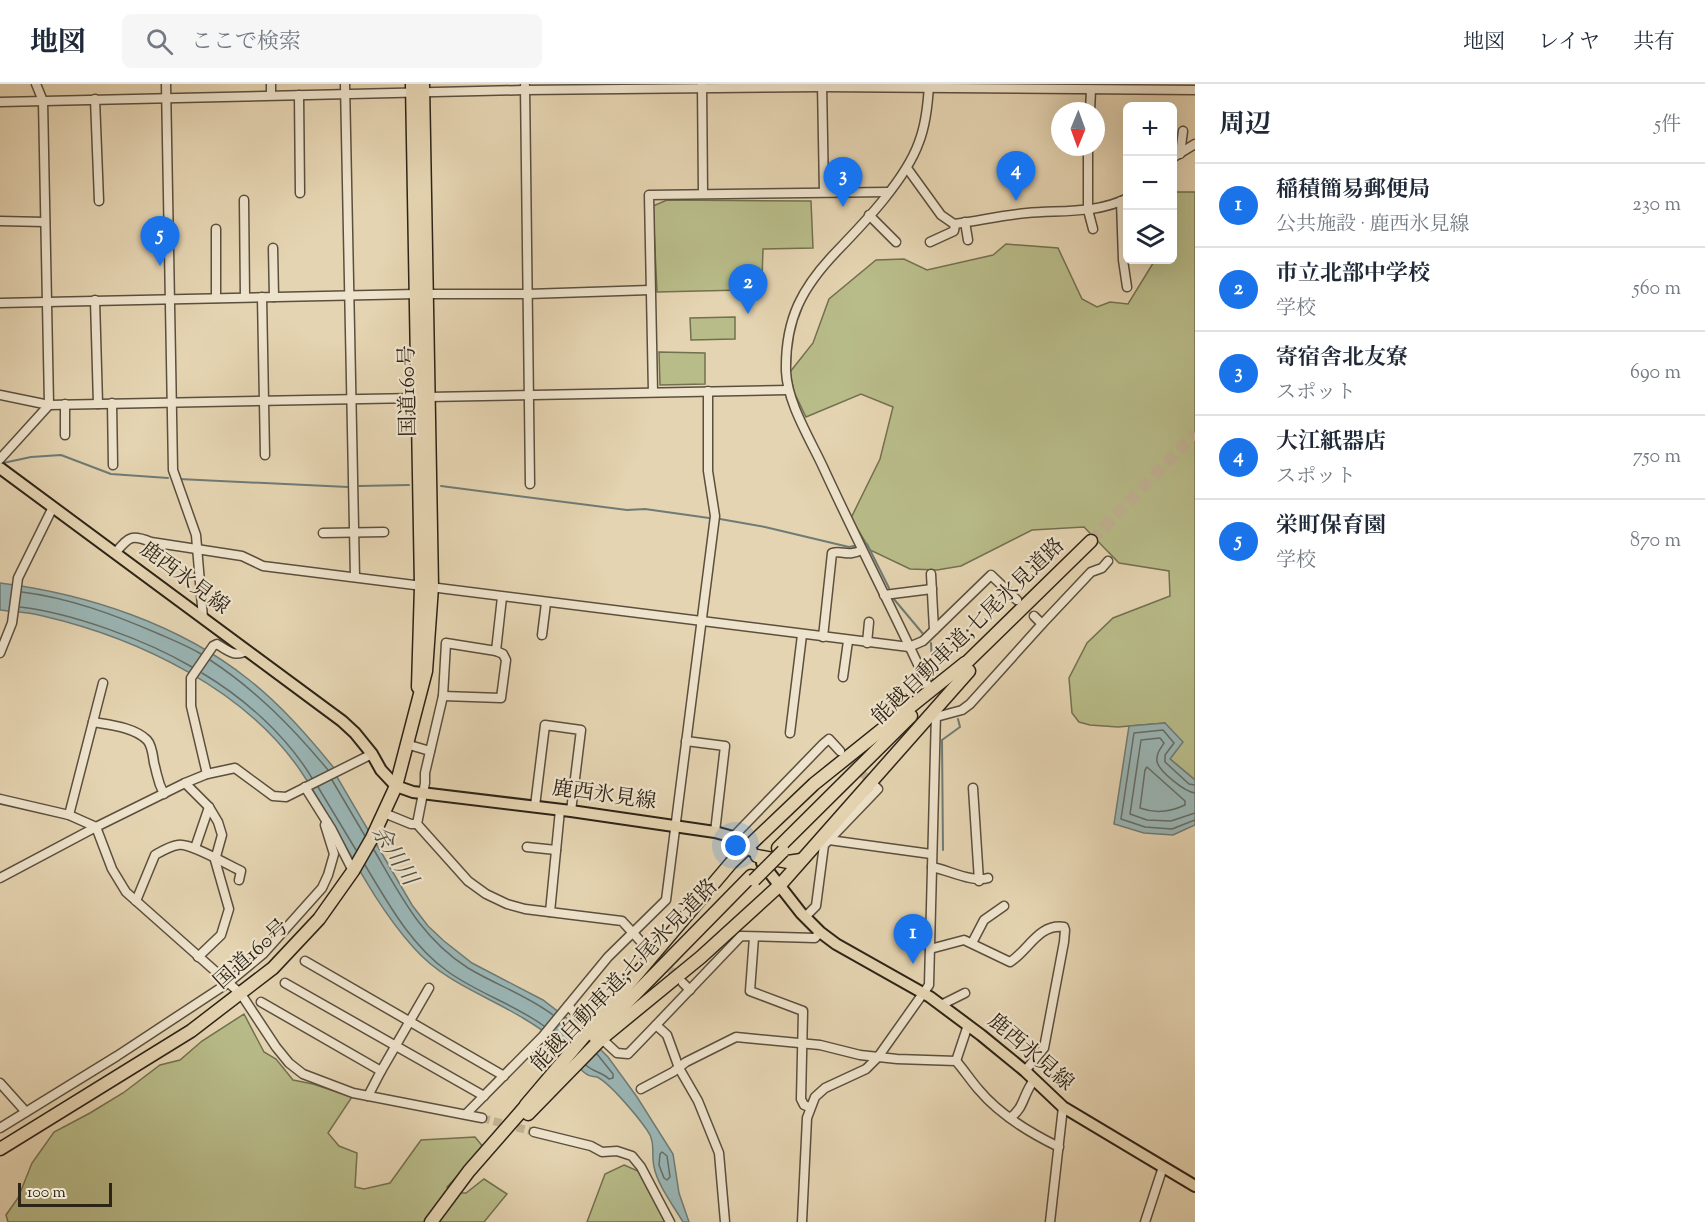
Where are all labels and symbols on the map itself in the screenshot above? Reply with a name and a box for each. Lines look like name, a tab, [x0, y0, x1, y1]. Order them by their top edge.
north arrow	[1051, 102, 1105, 156]
pin: 4	[996, 152, 1036, 201]
pin: 3	[824, 158, 862, 207]
pin: 5	[140, 216, 180, 266]
pin: 2	[728, 264, 768, 314]
street label: 国道160号	[393, 345, 425, 437]
street label: 能越自動車道;七尾氷見道路	[866, 532, 1072, 732]
street label: 鹿西氷見線	[133, 535, 235, 623]
street label: 鹿西氷見線	[550, 774, 658, 818]
water label: 余川川	[362, 820, 425, 894]
your location	[721, 831, 750, 860]
street label: 能越自動車道;七尾氷見道路	[525, 873, 725, 1079]
street label: 国道160号	[208, 913, 296, 997]
pin: 1	[894, 914, 932, 964]
street label: 鹿西氷見線	[981, 1007, 1079, 1099]
scale bar	[18, 1180, 112, 1208]

